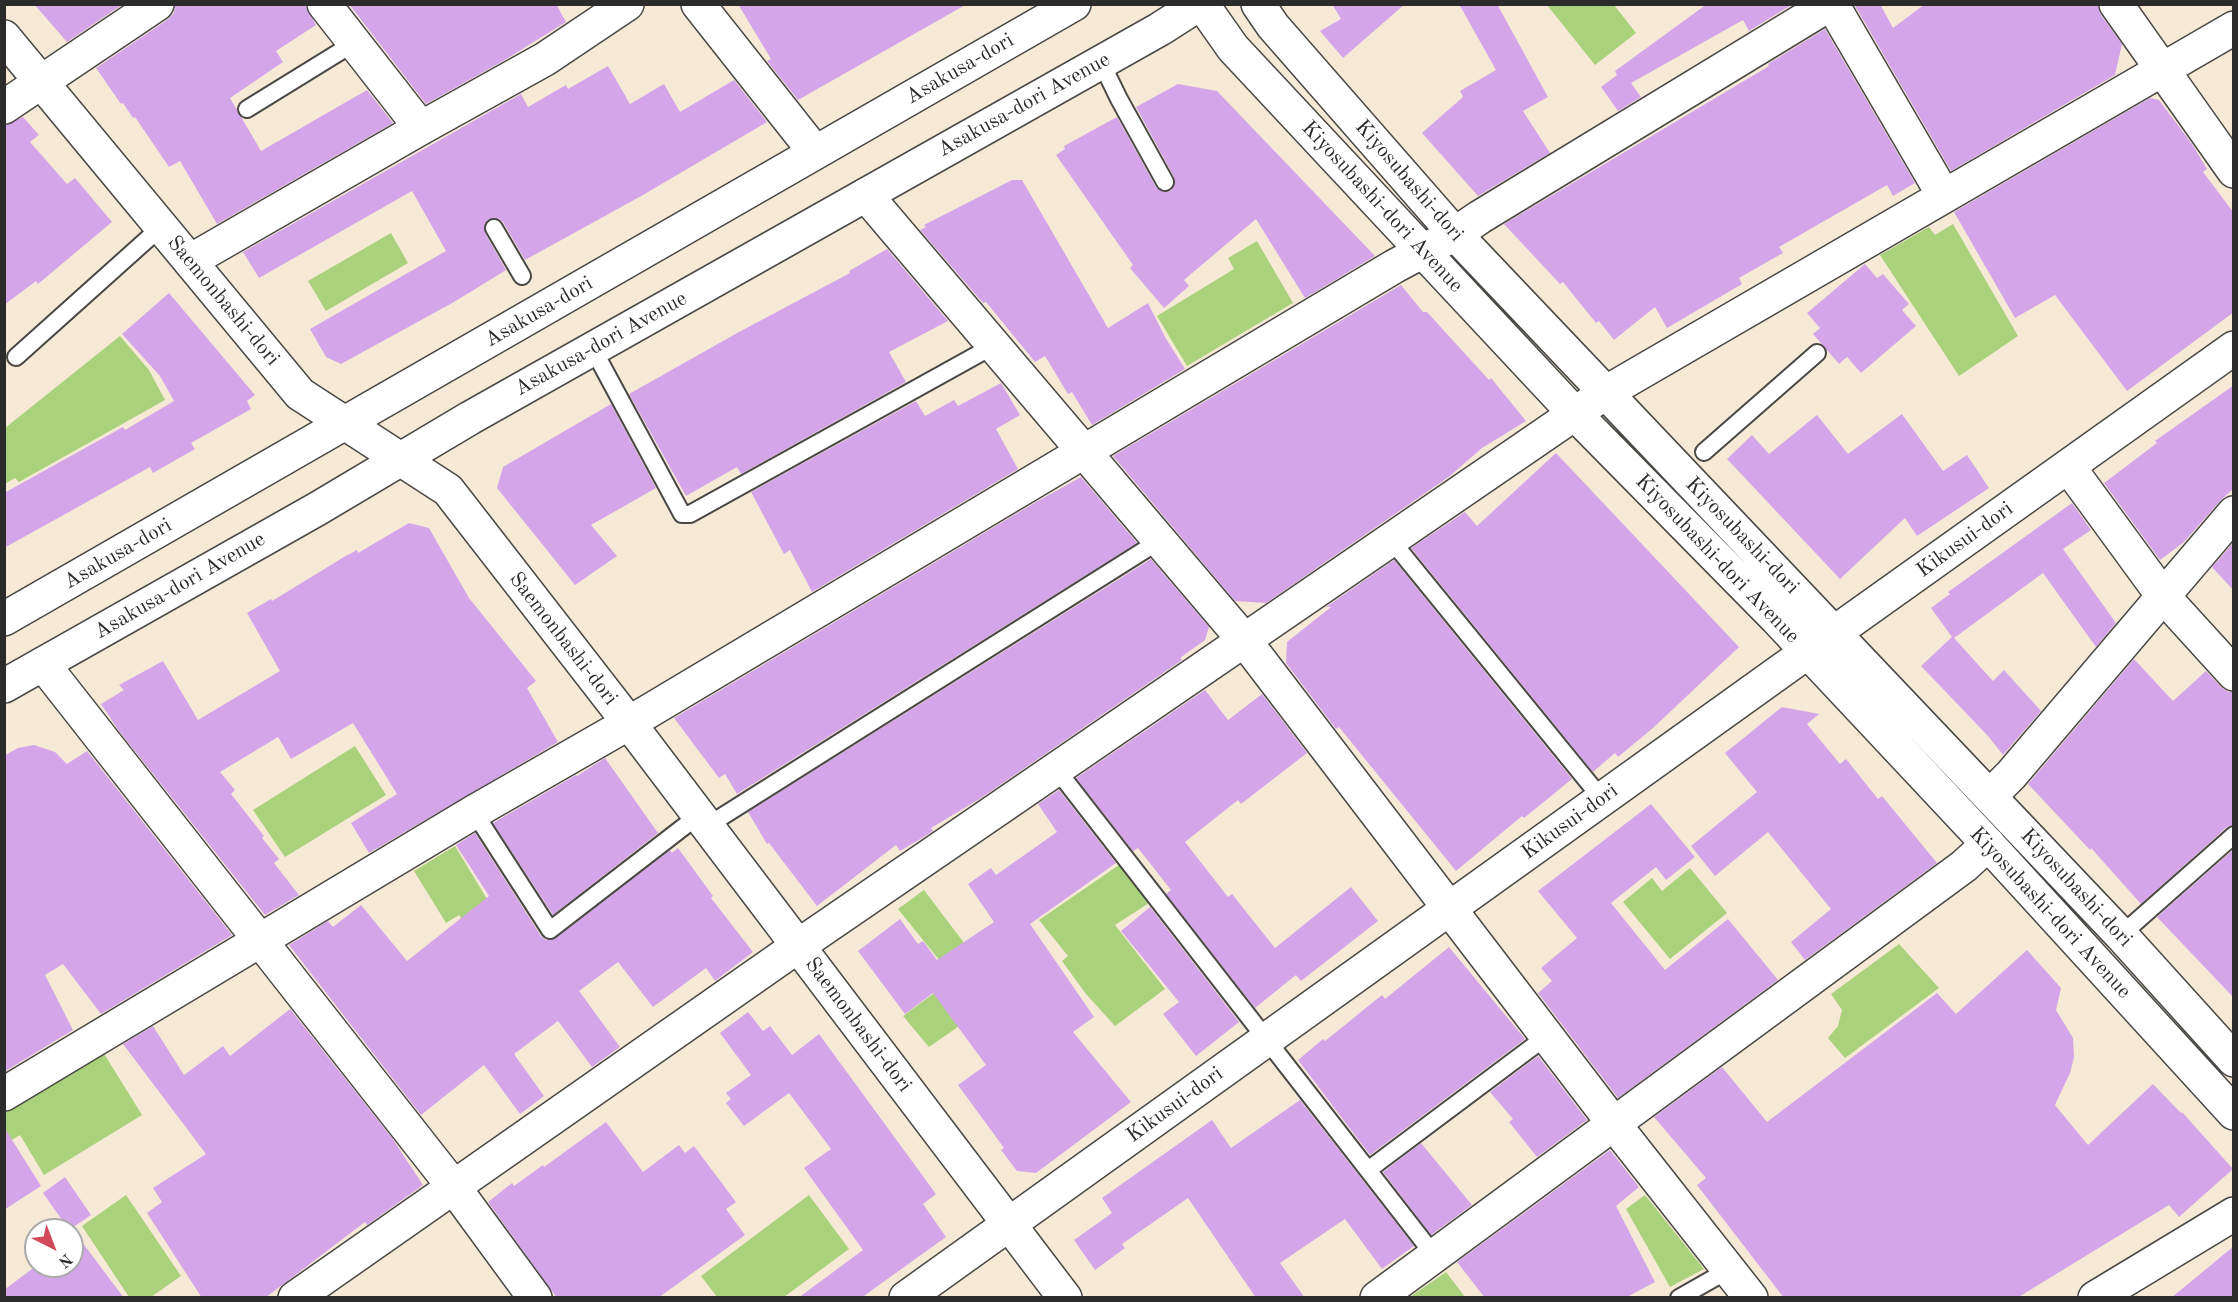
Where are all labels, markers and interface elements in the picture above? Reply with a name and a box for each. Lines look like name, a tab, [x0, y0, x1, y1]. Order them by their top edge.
street label: Asakusa-dori	[901, 28, 1019, 110]
street label: Asakusa-dori Avenue	[933, 47, 1115, 163]
street label: Kiyosubashi-dori	[1349, 115, 1469, 247]
street label: Kiyosubashi-dori Avenue	[1296, 116, 1468, 298]
street label: Saemonbashi-dori	[161, 231, 285, 371]
street label: Asakusa-dori	[480, 271, 598, 353]
street label: Asakusa-dori Avenue	[510, 286, 692, 402]
street label: Kiyosubashi-dori Avenue	[1630, 469, 1804, 649]
street label: Kiyosubashi-dori	[1680, 472, 1804, 600]
street label: Kikusui-dori	[1912, 497, 2018, 583]
street label: Asakusa-dori	[59, 513, 177, 595]
street label: Asakusa-dori Avenue	[90, 527, 270, 645]
street label: Saemonbashi-dori	[503, 567, 623, 711]
street label: Kikusui-dori	[1517, 779, 1623, 865]
street label: Kiyosubashi-dori Avenue	[1964, 822, 2136, 1004]
street label: Kiyosubashi-dori	[2015, 823, 2137, 953]
street label: Saemonbashi-dori	[799, 953, 917, 1097]
street label: Kikusui-dori	[1122, 1062, 1228, 1148]
north arrow	[24, 1218, 84, 1278]
text: N	[55, 1250, 75, 1270]

